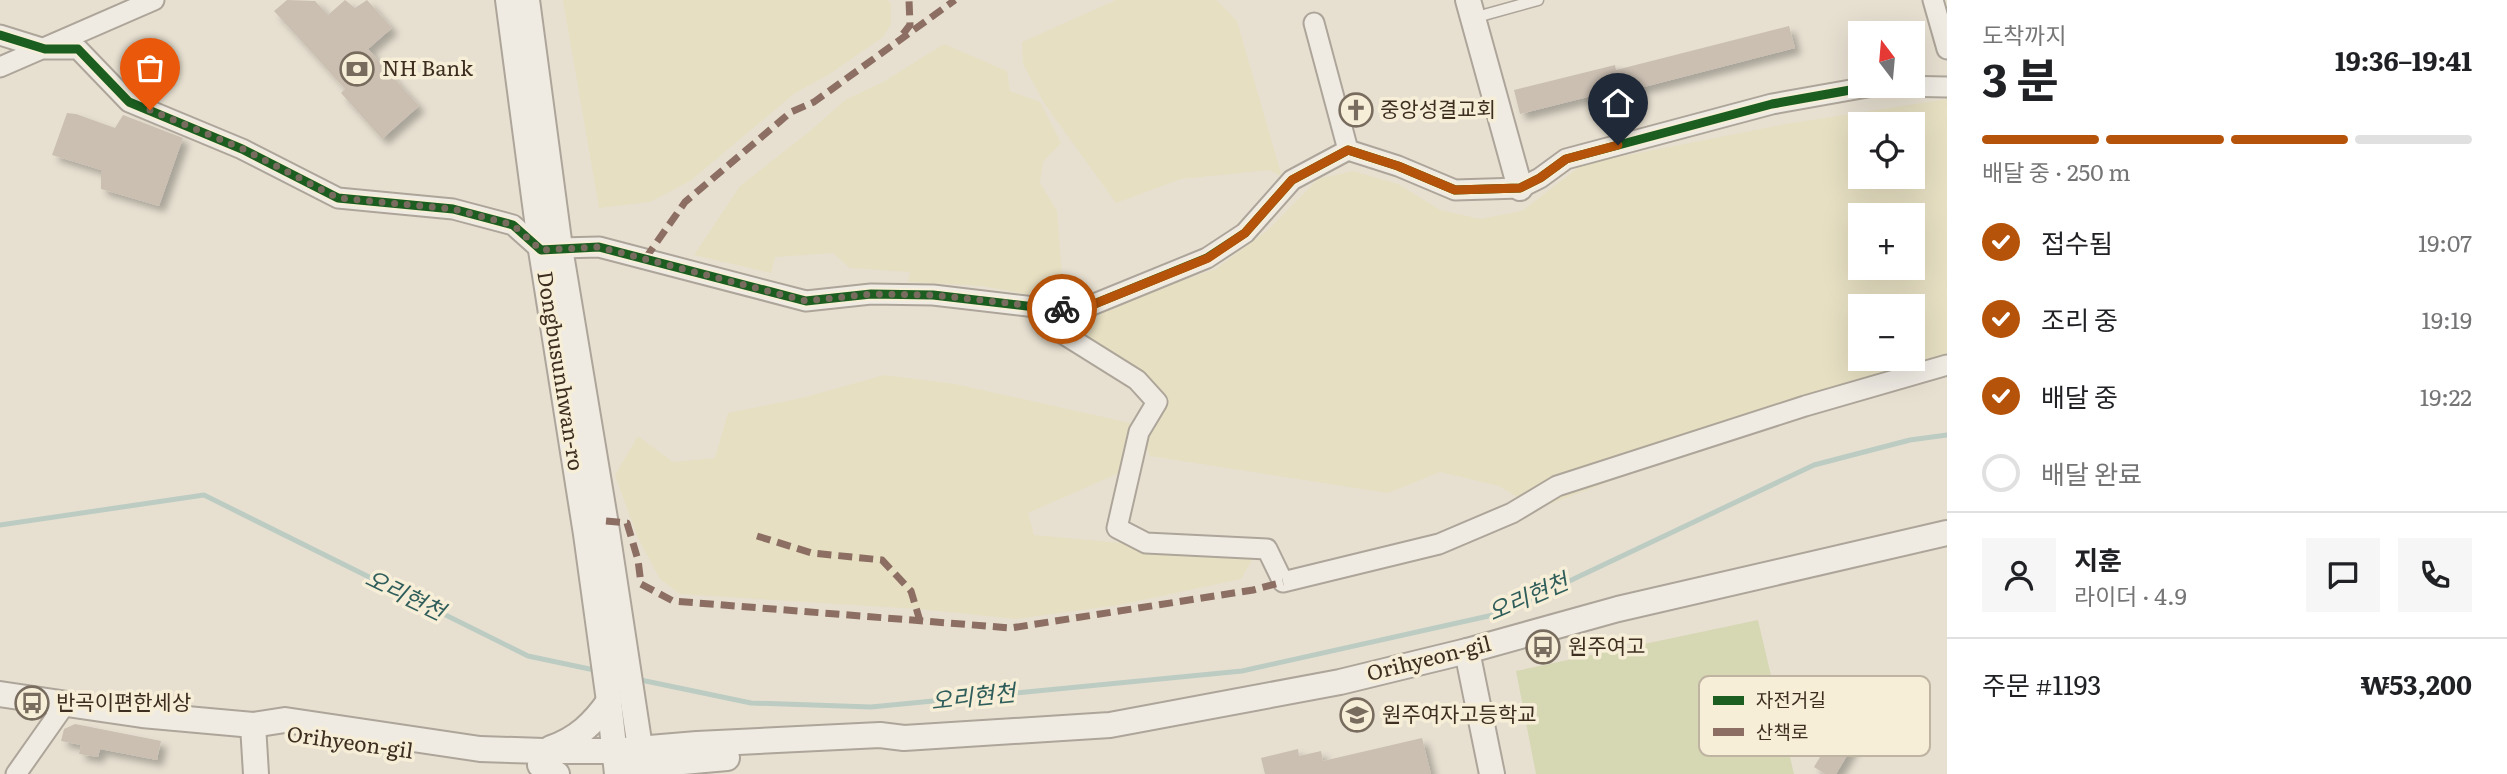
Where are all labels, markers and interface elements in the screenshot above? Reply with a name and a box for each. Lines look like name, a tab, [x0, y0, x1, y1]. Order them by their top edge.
text: 도착까지	[1982, 17, 2067, 51]
north arrow	[1848, 21, 1925, 98]
map controls	[1848, 21, 1925, 371]
pin	[120, 38, 180, 110]
text: 19:36–19:41	[2335, 40, 2472, 79]
text: 3 분	[1982, 43, 2059, 111]
icon: bag	[131, 49, 169, 87]
bank icon: NH Bank	[338, 50, 376, 88]
place label: NH Bank	[382, 51, 473, 82]
pin	[1588, 73, 1648, 145]
icon: home	[1599, 84, 1637, 122]
church icon: 중앙성결교회	[1337, 91, 1375, 129]
place label: 중앙성결교회	[1380, 92, 1496, 123]
button: locate	[1848, 112, 1925, 189]
text: 배달 중 · 250 m	[1982, 154, 2131, 188]
button: +	[1848, 203, 1925, 280]
text: 접수됨	[2041, 222, 2113, 261]
icon: check	[1982, 223, 2020, 261]
text: 19:07	[2418, 225, 2472, 259]
street label: Dongbusunhwan-ro	[531, 269, 594, 473]
courier	[1027, 274, 1097, 344]
icon: bike	[1043, 290, 1081, 328]
button: −	[1848, 294, 1925, 371]
text: 조리 중	[2041, 299, 2118, 338]
icon: check	[1982, 300, 2020, 338]
text: 19:19	[2422, 302, 2472, 336]
text: 배달 중	[2041, 376, 2118, 415]
icon: check	[1982, 377, 2020, 415]
text: 19:22	[2420, 379, 2472, 413]
text: 배달 완료	[2041, 453, 2142, 492]
button: person	[1982, 538, 2056, 612]
button: chat	[2306, 538, 2380, 612]
button: phone	[2398, 538, 2472, 612]
text: 지훈	[2074, 539, 2122, 578]
water label: 오리현천	[360, 559, 454, 628]
water label: 오리현천	[1482, 562, 1575, 627]
text: 라이더 · 4.9	[2074, 578, 2187, 612]
street label: Orihyeon-gil	[1363, 626, 1494, 687]
bus stop icon: 원주여고	[1524, 628, 1562, 666]
place label: 원주여고	[1568, 629, 1645, 660]
text: 주문 #1193	[1982, 664, 2101, 703]
text: ₩53,200	[2360, 664, 2472, 703]
water label: 오리현천	[929, 673, 1019, 716]
legend	[1699, 676, 1930, 756]
bus stop icon: 반곡이편한세상	[13, 684, 51, 722]
place label: 반곡이편한세상	[56, 685, 191, 716]
text: 자전거길	[1756, 685, 1826, 713]
school or university icon: 원주여자고등학교	[1338, 696, 1376, 734]
place label: 원주여자고등학교	[1382, 697, 1537, 728]
street label: Orihyeon-gil	[285, 716, 416, 765]
text: 산책로	[1756, 717, 1808, 745]

